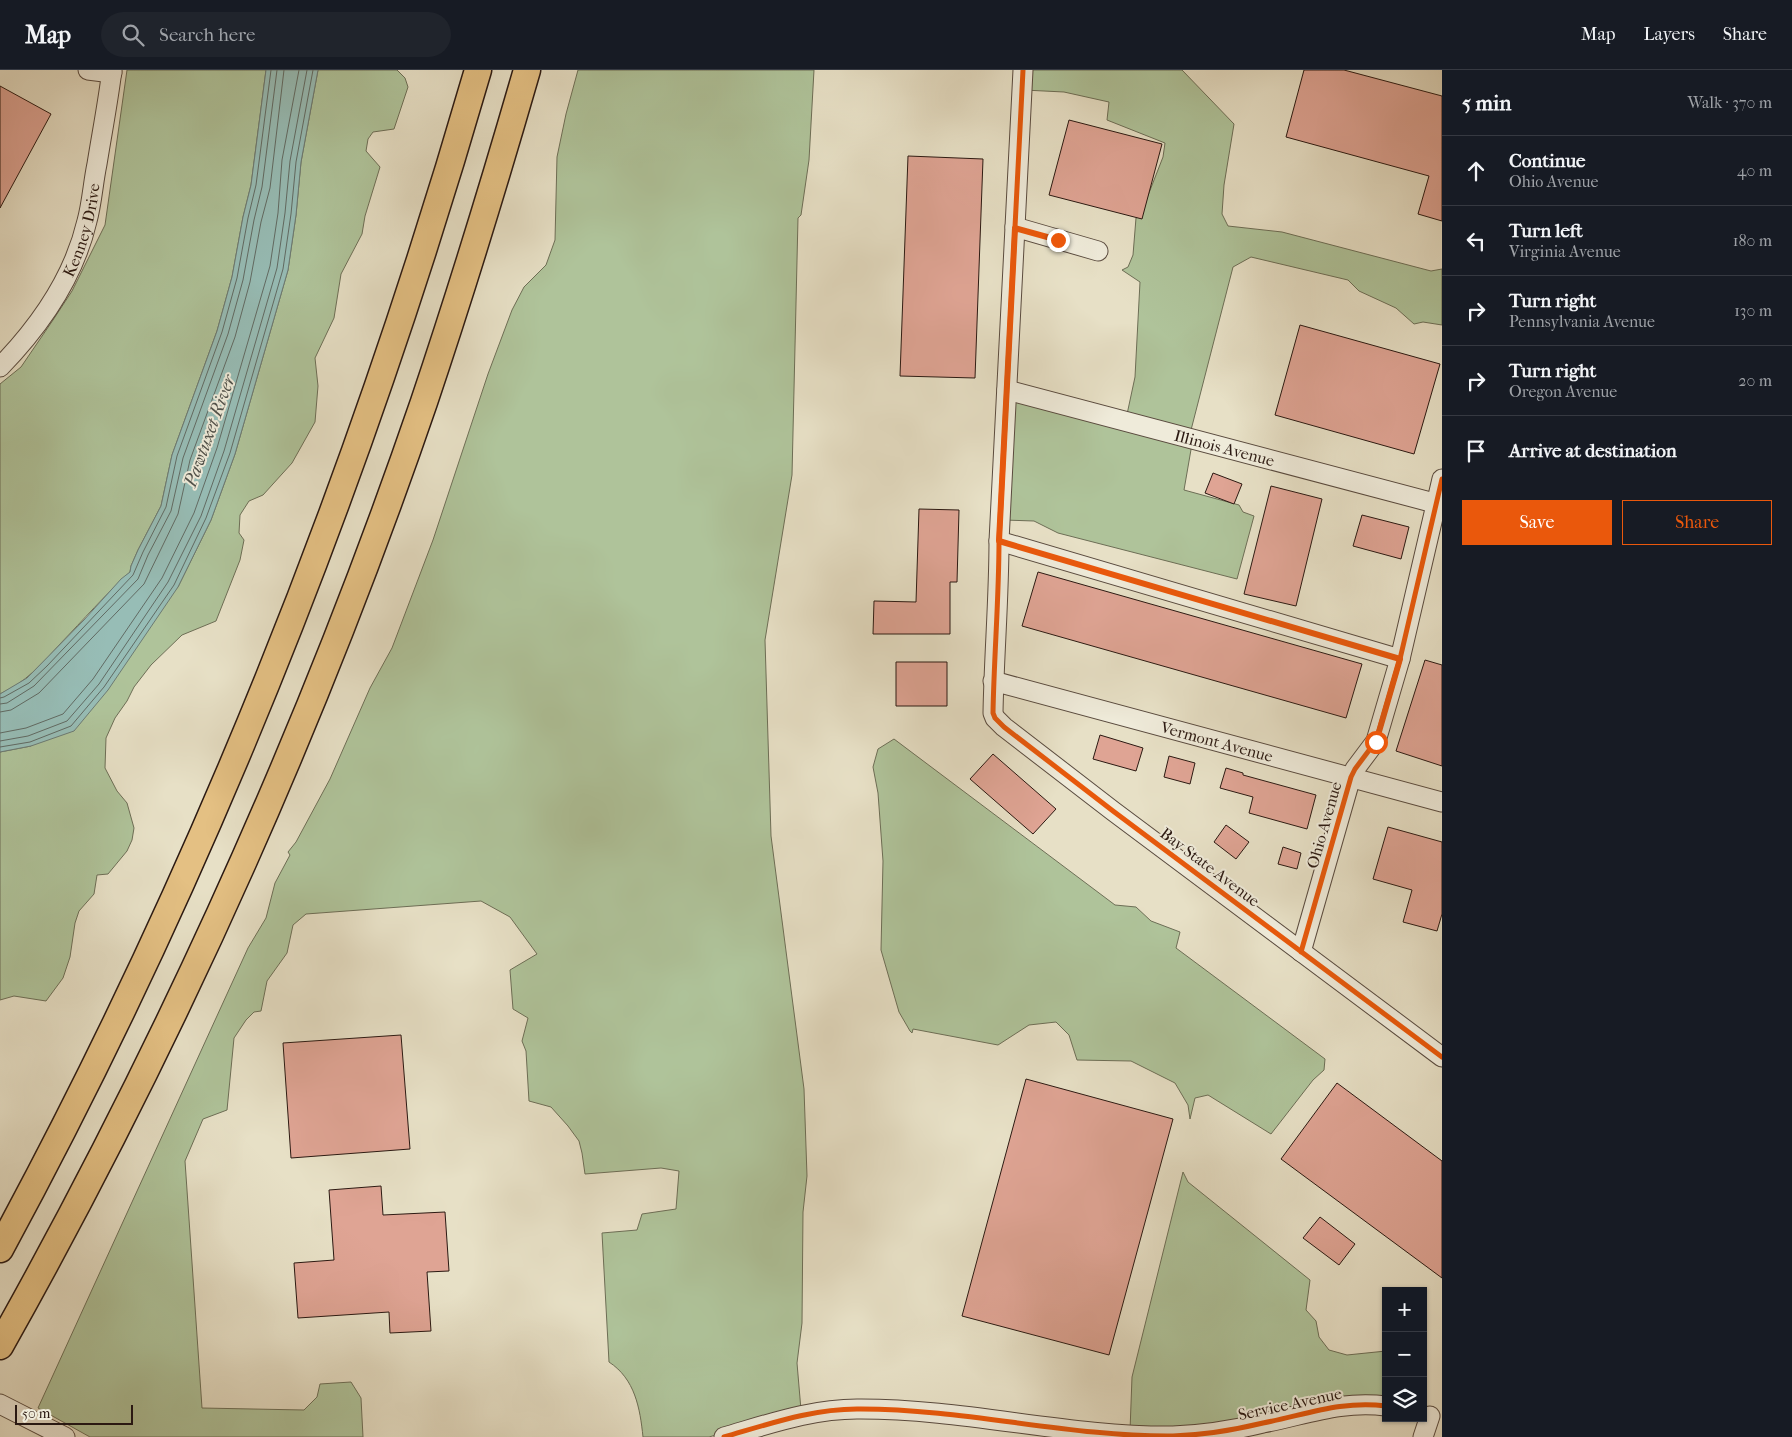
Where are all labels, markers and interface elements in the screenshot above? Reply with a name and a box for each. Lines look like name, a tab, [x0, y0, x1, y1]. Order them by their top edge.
search box	[101, 12, 451, 57]
text: Map	[25, 21, 71, 49]
icon: search	[119, 21, 147, 49]
text: Search here	[159, 24, 255, 46]
text: Map	[1581, 24, 1615, 45]
text: Layers	[1643, 24, 1695, 45]
text: Share	[1723, 24, 1767, 45]
text: 5 min	[1462, 91, 1511, 115]
text: Walk · 370 m	[1687, 93, 1772, 112]
text: Continue	[1509, 150, 1585, 172]
icon: ahead	[1462, 157, 1490, 185]
text: 40 m	[1737, 161, 1772, 180]
text: Ohio Avenue	[1509, 172, 1598, 191]
street label: Kenney Drive	[58, 182, 103, 280]
text: Turn left	[1509, 220, 1583, 242]
icon: left	[1462, 227, 1490, 255]
route end	[1047, 229, 1070, 252]
text: 180 m	[1733, 231, 1772, 250]
text: Virginia Avenue	[1509, 242, 1621, 261]
text: Turn right	[1509, 290, 1596, 312]
icon: right	[1462, 297, 1490, 325]
text: 130 m	[1734, 301, 1772, 320]
text: Pennsylvania Avenue	[1509, 312, 1655, 331]
text: Turn right	[1509, 360, 1596, 382]
icon: right	[1462, 367, 1490, 395]
water label: Pawtuxet River	[180, 370, 241, 491]
text: 20 m	[1738, 371, 1772, 390]
text: Oregon Avenue	[1509, 382, 1617, 401]
street label: Illinois Avenue	[1172, 425, 1277, 470]
icon: arrive	[1462, 437, 1490, 465]
text: Arrive at destination	[1509, 440, 1677, 462]
button: Save	[1462, 500, 1612, 545]
button: Share	[1622, 500, 1772, 545]
street label: Vermont Avenue	[1158, 717, 1275, 766]
route start	[1365, 731, 1388, 754]
street label: Ohio Avenue	[1303, 779, 1345, 871]
street label: Bay State Avenue	[1157, 823, 1264, 911]
map controls	[1382, 1287, 1427, 1422]
button: +	[1382, 1287, 1427, 1332]
button: −	[1382, 1332, 1427, 1377]
button: layers	[1382, 1377, 1427, 1422]
street label: Service Avenue	[1236, 1384, 1344, 1424]
scale bar	[15, 1402, 132, 1425]
text: 50 m	[22, 1405, 50, 1422]

